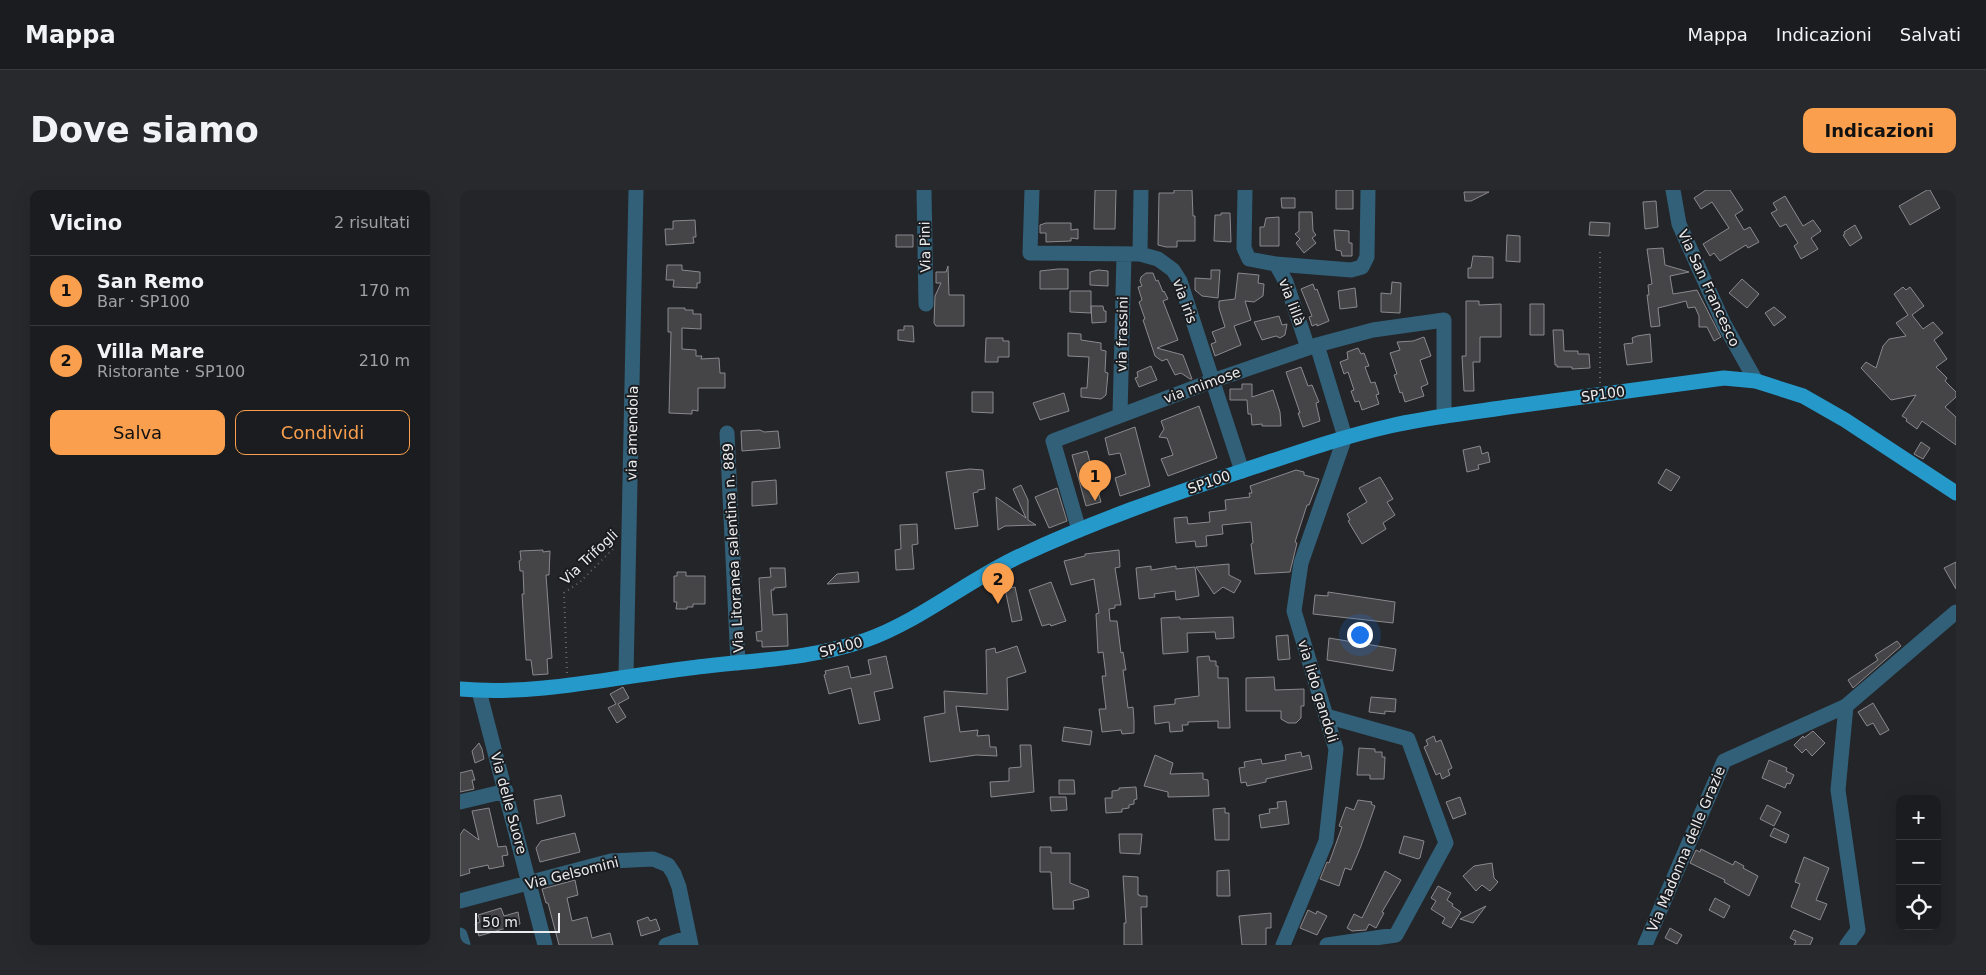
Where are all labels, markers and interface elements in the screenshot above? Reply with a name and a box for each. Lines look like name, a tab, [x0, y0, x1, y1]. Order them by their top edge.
text: Mappa	[25, 21, 116, 49]
text: Mappa	[1687, 24, 1748, 45]
text: Indicazioni	[1776, 24, 1872, 45]
text: Salvati	[1900, 24, 1961, 45]
button: Indicazioni	[1803, 108, 1956, 153]
text: Dove siamo	[30, 110, 259, 150]
text: Vicino	[50, 211, 122, 235]
text: 2 risultati	[334, 213, 410, 232]
street label: Via Pini	[917, 221, 933, 273]
street label: Via San Francesco	[1675, 227, 1743, 349]
text: San Remo	[97, 270, 204, 292]
street label: via lillà	[1276, 276, 1308, 328]
street label: via iris	[1170, 277, 1200, 325]
text: 1	[60, 281, 72, 300]
text: 170 m	[359, 281, 410, 300]
text: Bar · SP100	[97, 292, 190, 311]
street label: via frassini	[1113, 296, 1131, 372]
text: Villa Mare	[97, 340, 204, 362]
text: 2	[60, 351, 72, 370]
text: 210 m	[359, 351, 410, 370]
text: Ristorante · SP100	[97, 362, 245, 381]
street label: via mimose	[1161, 364, 1243, 406]
street label: SP100	[1580, 383, 1626, 405]
street label: via amendola	[623, 385, 641, 481]
button: Salva	[50, 410, 225, 455]
button: Condividi	[235, 410, 410, 455]
street label: Via Litoranea salentina n. 889	[720, 443, 746, 653]
pin: 1	[1079, 460, 1111, 501]
street label: SP100	[1186, 467, 1232, 497]
street label: Via Trifogli	[557, 526, 621, 588]
pin: 2	[982, 563, 1014, 604]
your location	[1347, 622, 1373, 648]
street label: SP100	[818, 634, 864, 660]
street label: via lido gandoli	[1295, 638, 1341, 744]
street label: Via delle Suore	[488, 750, 530, 856]
street label: Via Madonna delle Grazie	[1644, 764, 1728, 934]
map controls	[1896, 795, 1941, 930]
button: +	[1896, 795, 1941, 840]
button: −	[1896, 840, 1941, 885]
street label: Via Gelsomini	[524, 854, 620, 892]
button: locate	[1896, 885, 1941, 930]
scale bar	[475, 910, 560, 933]
text: 50 m	[482, 914, 518, 930]

